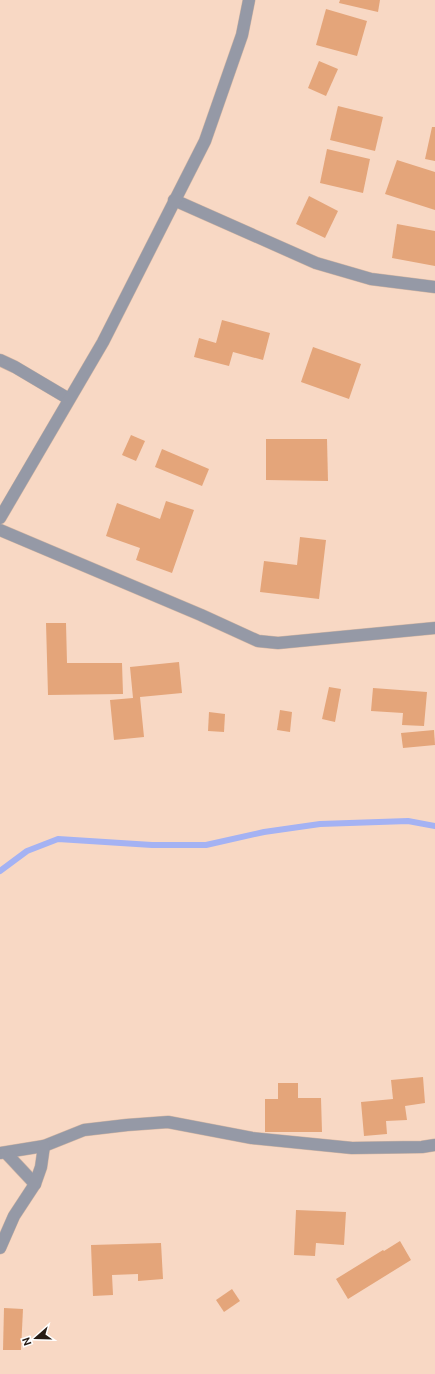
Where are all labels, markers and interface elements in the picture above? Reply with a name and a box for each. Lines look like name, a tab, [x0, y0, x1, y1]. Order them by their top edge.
north arrow	[16, 1318, 56, 1358]
text: N	[20, 1336, 34, 1347]

